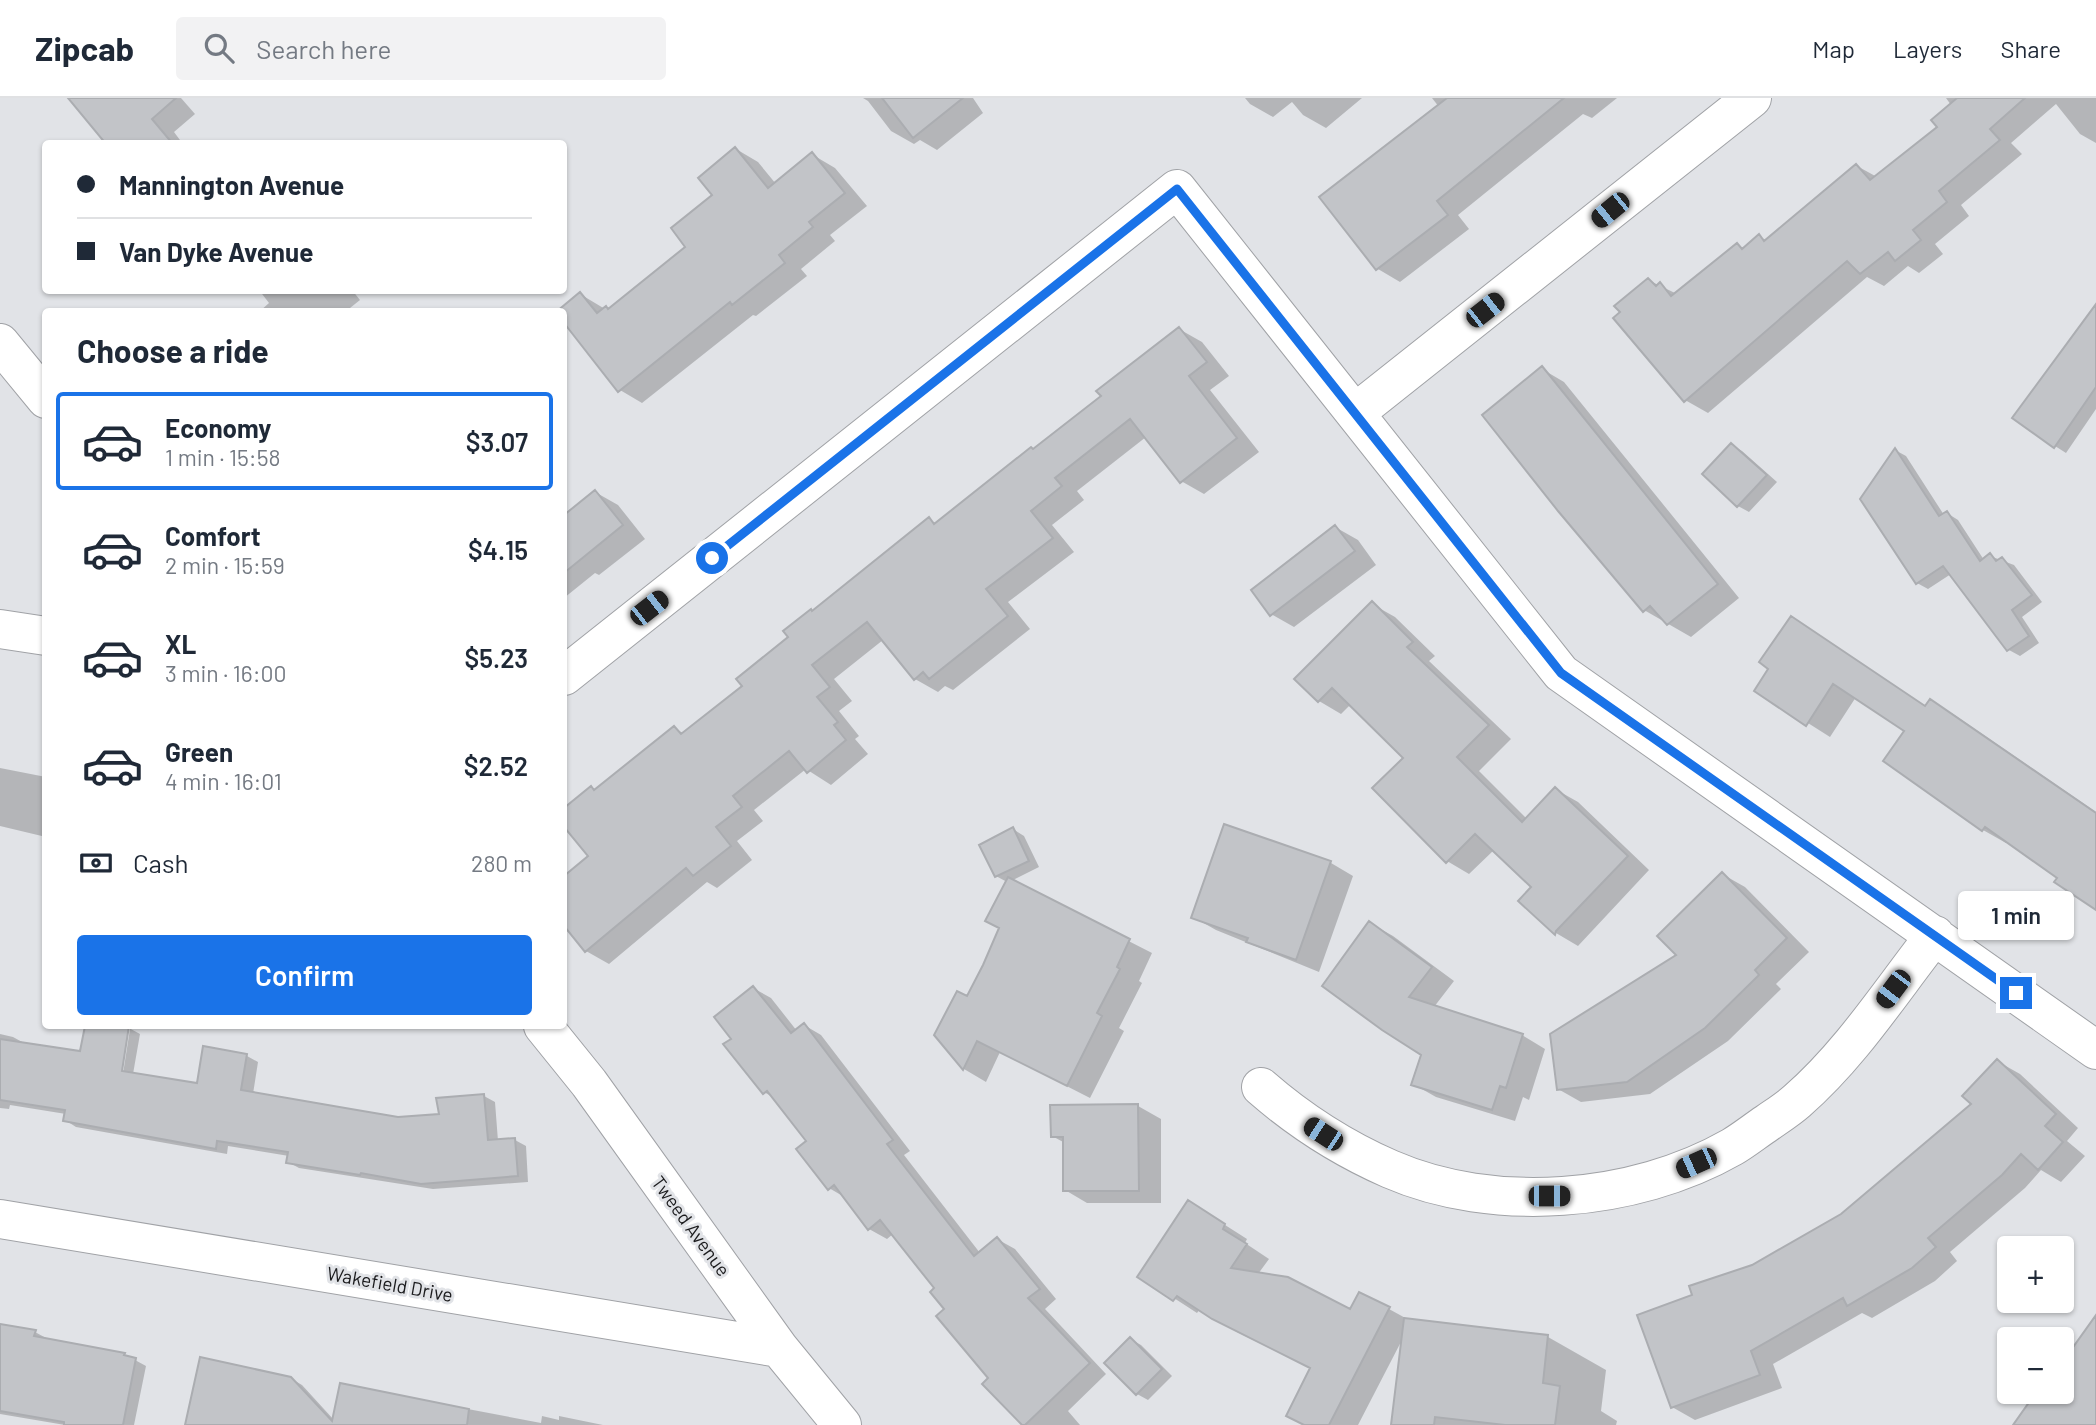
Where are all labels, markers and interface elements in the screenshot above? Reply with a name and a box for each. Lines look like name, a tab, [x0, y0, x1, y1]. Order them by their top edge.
search box	[176, 17, 666, 80]
text: Zipcab	[35, 28, 134, 68]
icon: search	[200, 29, 238, 67]
text: Search here	[256, 33, 391, 64]
text: Map	[1812, 34, 1855, 63]
text: Layers	[1893, 34, 1962, 63]
text: Share	[2000, 34, 2061, 63]
text: Mannington Avenue	[119, 169, 344, 200]
car	[1588, 189, 1633, 231]
text: Van Dyke Avenue	[119, 236, 313, 267]
car	[1462, 289, 1509, 331]
text: Choose a ride	[77, 331, 269, 369]
icon: car	[81, 410, 144, 473]
text: Economy	[165, 412, 271, 443]
text: $3.07	[466, 426, 528, 457]
text: 1 min · 15:58	[165, 443, 280, 471]
icon: car	[81, 518, 144, 581]
text: Comfort	[165, 520, 261, 551]
text: $4.15	[468, 534, 528, 565]
route start	[696, 542, 728, 574]
text: 2 min · 15:59	[165, 551, 285, 579]
car	[626, 587, 673, 629]
icon: car	[81, 626, 144, 689]
text: XL	[165, 628, 196, 659]
text: $5.23	[465, 642, 528, 673]
text: 3 min · 16:00	[165, 659, 286, 687]
icon: car	[81, 734, 144, 797]
text: Green	[165, 736, 233, 767]
text: $2.52	[464, 750, 528, 781]
text: 4 min · 16:01	[165, 767, 282, 795]
icon: cash	[77, 844, 115, 882]
text: Cash	[133, 847, 188, 878]
text: 280 m	[471, 849, 532, 877]
callout: 1 min	[1958, 892, 2074, 940]
text: 1 min	[1991, 901, 2041, 929]
button: Confirm	[77, 935, 532, 1015]
car	[1872, 966, 1915, 1012]
route end	[2000, 977, 2032, 1009]
car	[1300, 1114, 1347, 1154]
car	[1673, 1145, 1720, 1181]
street label: Tweed Avenue	[647, 1171, 735, 1280]
car	[1529, 1186, 1571, 1207]
map controls	[1997, 1236, 2074, 1404]
button: +	[1997, 1236, 2074, 1313]
street label: Wakefield Drive	[325, 1261, 455, 1306]
button: −	[1997, 1327, 2074, 1404]

